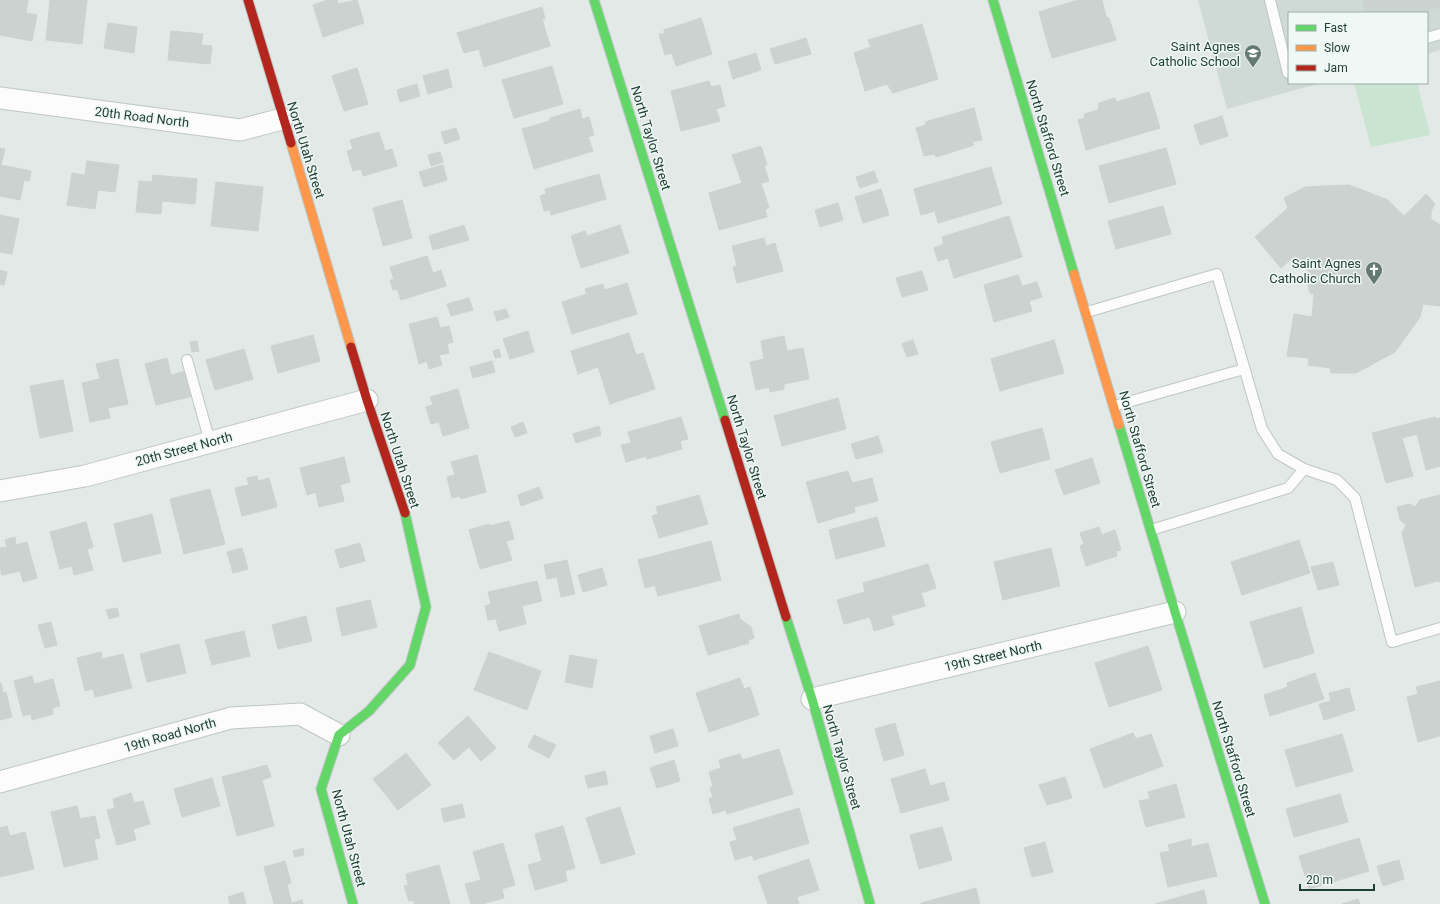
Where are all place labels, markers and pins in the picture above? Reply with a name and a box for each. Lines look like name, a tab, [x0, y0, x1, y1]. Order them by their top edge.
place label: Saint Agnes Catholic School	[1150, 39, 1240, 69]
school or university icon: Saint Agnes Catholic School	[1243, 43, 1263, 68]
place label: Saint Agnes Catholic Church	[1269, 256, 1361, 286]
church icon: Saint Agnes Catholic Church	[1364, 260, 1384, 285]

